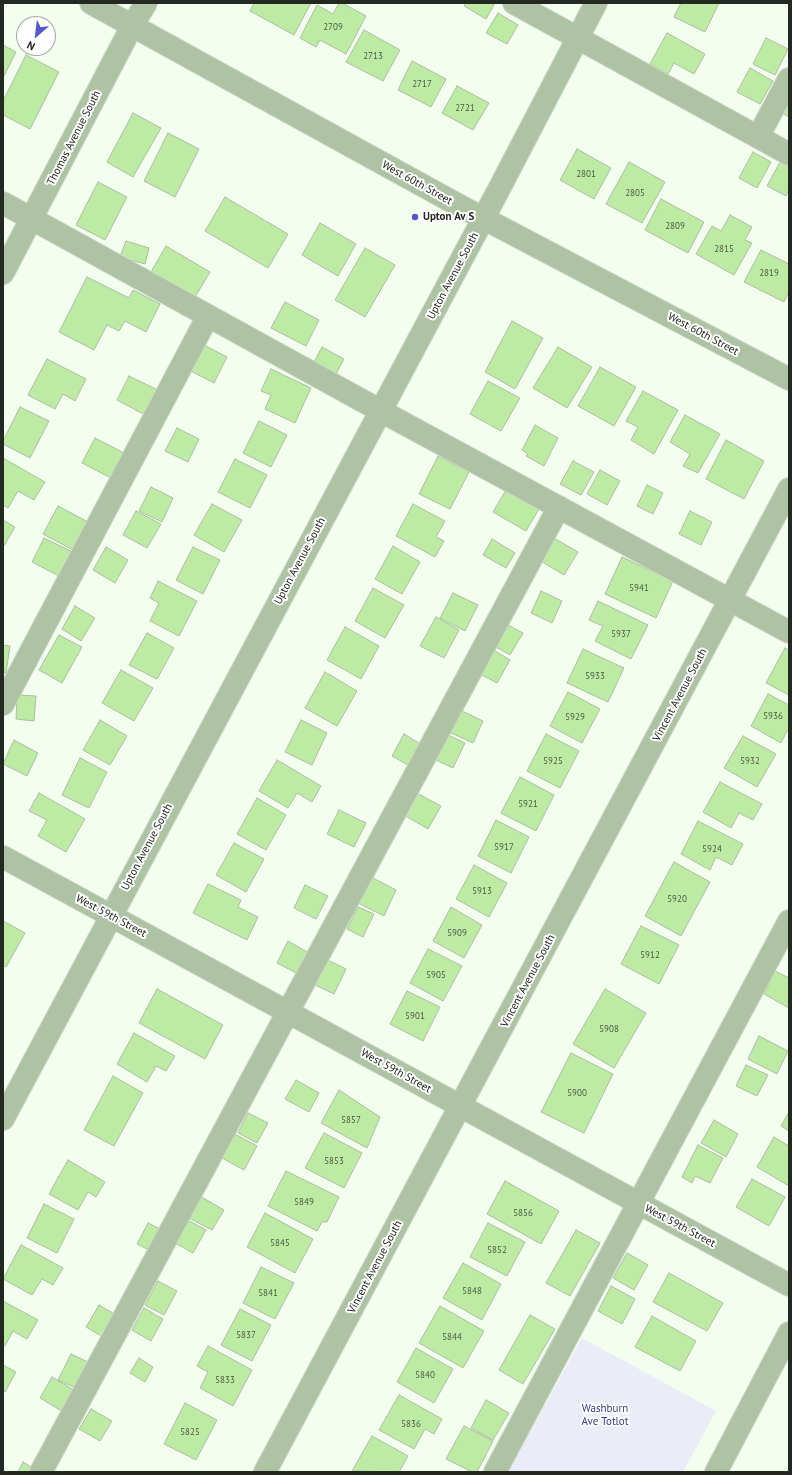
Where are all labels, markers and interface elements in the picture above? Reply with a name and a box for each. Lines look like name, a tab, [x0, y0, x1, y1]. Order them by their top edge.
north arrow	[16, 16, 56, 56]
house number: 2709	[323, 22, 343, 32]
text: N	[24, 38, 37, 54]
house number: 2713	[363, 51, 383, 61]
house number: 2717	[412, 79, 432, 89]
street label: Thomas Avenue South	[44, 88, 104, 188]
house number: 2721	[455, 103, 475, 113]
street label: West 60th Street	[380, 158, 454, 208]
house number: 2801	[576, 169, 596, 179]
house number: 2805	[625, 188, 645, 198]
place label: Upton Av S	[423, 210, 474, 224]
marker: Upton Av S	[410, 212, 420, 222]
house number: 2809	[665, 221, 685, 231]
street label: Upton Avenue South	[425, 230, 481, 322]
house number: 2815	[714, 244, 734, 254]
house number: 2819	[759, 268, 779, 278]
street label: West 60th Street	[665, 310, 741, 358]
street label: Upton Avenue South	[272, 515, 328, 607]
house number: 5941	[629, 583, 649, 593]
house number: 5937	[611, 629, 631, 639]
street label: Vincent Avenue South	[650, 646, 710, 744]
house number: 5933	[585, 671, 605, 681]
house number: 5936	[763, 711, 783, 721]
house number: 5929	[565, 712, 585, 722]
house number: 5925	[543, 756, 563, 766]
house number: 5932	[740, 756, 760, 766]
house number: 5921	[518, 799, 538, 809]
street label: Upton Avenue South	[119, 801, 175, 893]
house number: 5917	[494, 842, 514, 852]
house number: 5924	[702, 844, 722, 854]
house number: 5913	[472, 886, 492, 896]
street label: West 59th Street	[73, 892, 149, 940]
house number: 5920	[667, 894, 687, 904]
house number: 5909	[447, 928, 467, 938]
street label: Vincent Avenue South	[498, 932, 558, 1030]
house number: 5912	[640, 950, 660, 960]
house number: 5905	[426, 970, 446, 980]
house number: 5901	[405, 1011, 425, 1021]
house number: 5908	[599, 1024, 619, 1034]
street label: West 59th Street	[359, 1046, 433, 1096]
house number: 5900	[567, 1088, 587, 1098]
house number: 5857	[341, 1115, 361, 1125]
house number: 5853	[324, 1156, 344, 1166]
house number: 5849	[294, 1197, 314, 1207]
street label: West 59th Street	[642, 1202, 718, 1250]
house number: 5856	[513, 1208, 533, 1218]
street label: Vincent Avenue South	[345, 1218, 405, 1316]
house number: 5845	[270, 1238, 290, 1248]
house number: 5852	[487, 1245, 507, 1255]
house number: 5848	[462, 1286, 482, 1296]
house number: 5841	[258, 1288, 278, 1298]
house number: 5837	[236, 1330, 256, 1340]
house number: 5844	[442, 1332, 462, 1342]
house number: 5840	[415, 1370, 435, 1380]
house number: 5833	[215, 1375, 235, 1385]
park label: Washburn Ave Totlot	[582, 1402, 628, 1428]
house number: 5836	[401, 1419, 421, 1429]
house number: 5825	[180, 1427, 200, 1437]

